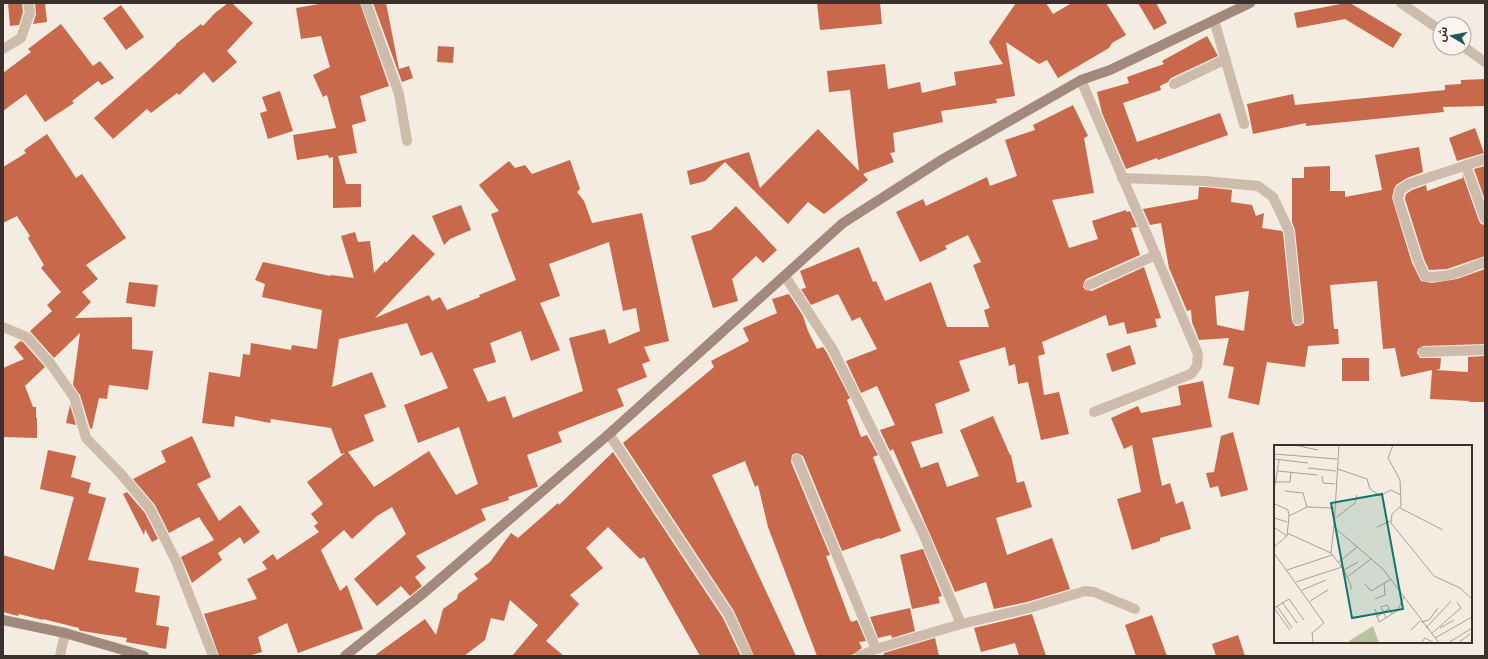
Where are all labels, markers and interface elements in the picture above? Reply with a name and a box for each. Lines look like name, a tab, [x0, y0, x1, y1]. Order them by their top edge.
north arrow	[1432, 16, 1472, 56]
text: ش	[1434, 26, 1451, 43]
inset map	[1274, 445, 1472, 643]

